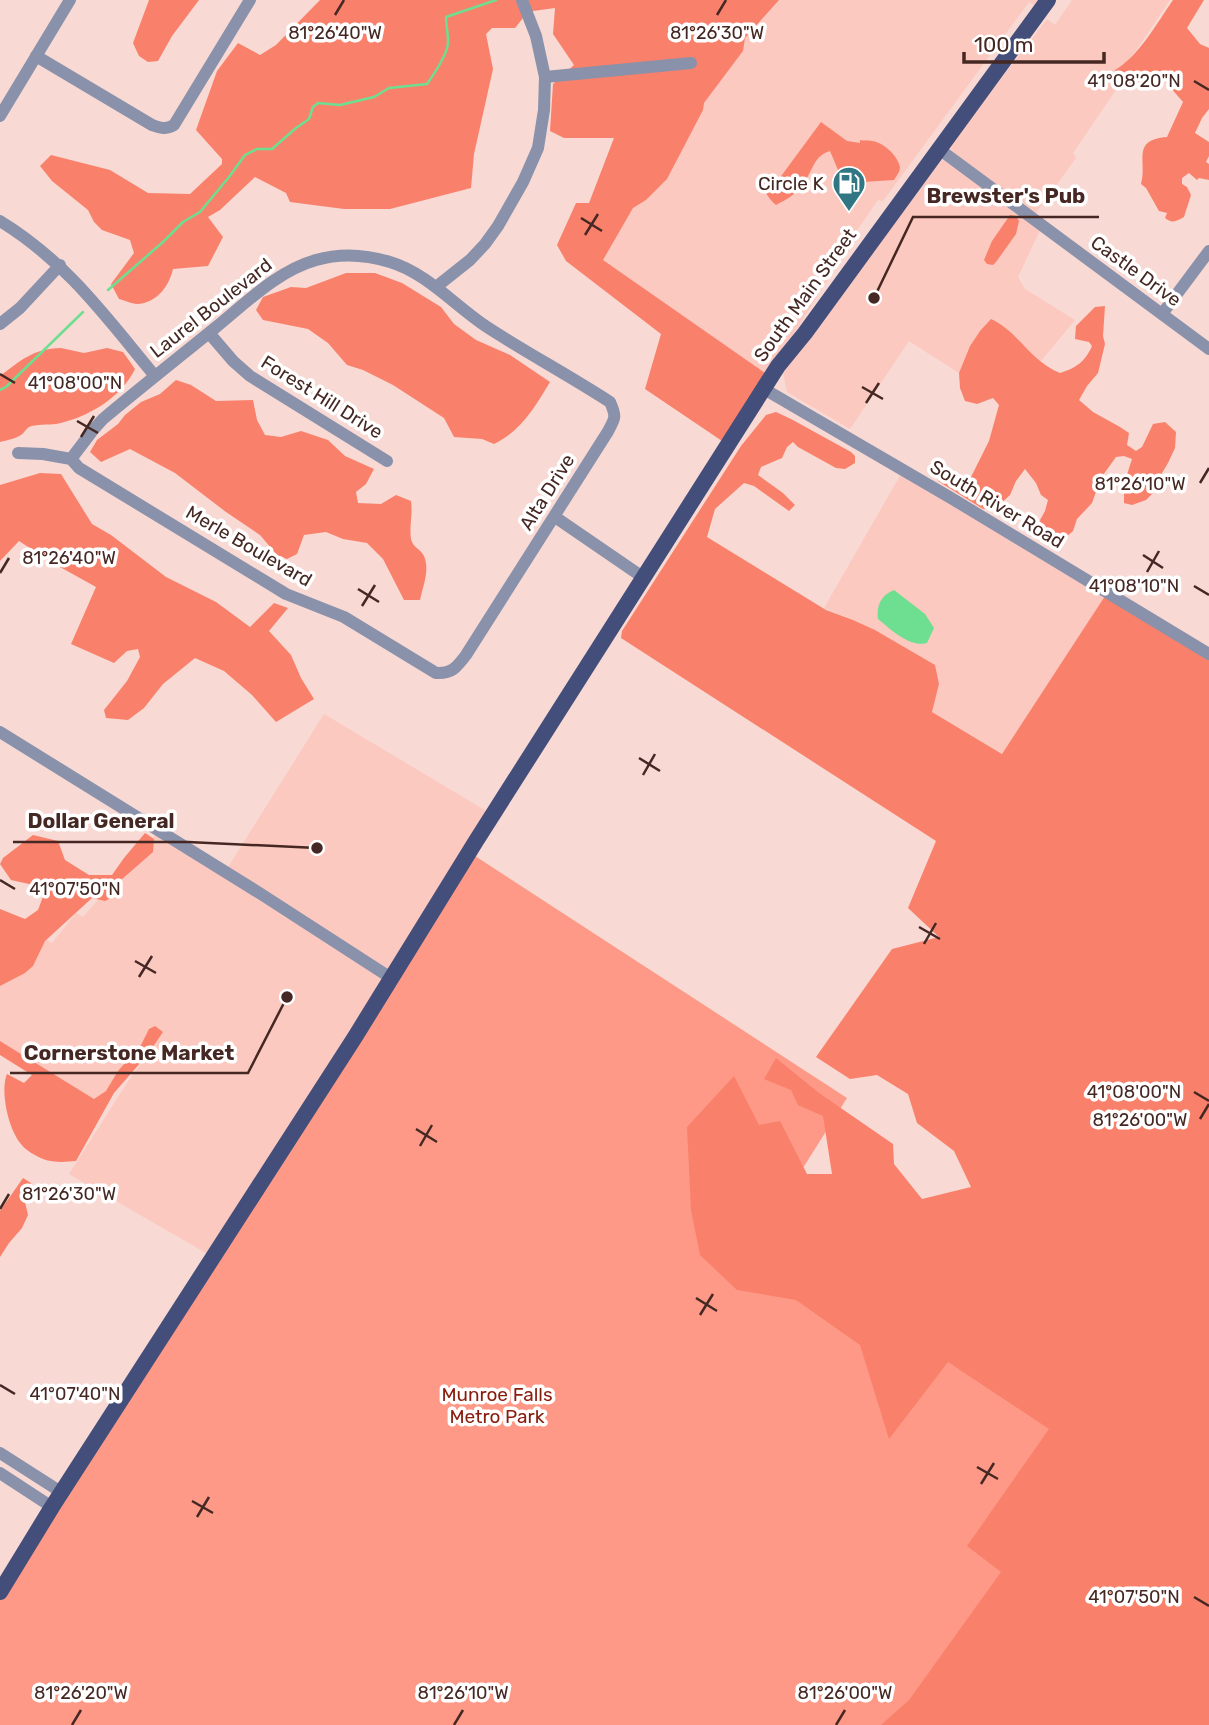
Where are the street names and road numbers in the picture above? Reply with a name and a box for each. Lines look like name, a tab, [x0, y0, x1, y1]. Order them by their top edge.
street label: South Main Street	[749, 223, 861, 366]
street label: Castle Drive	[1086, 231, 1186, 311]
street label: Laurel Boulevard	[145, 253, 277, 363]
street label: Forest Hill Drive	[257, 350, 387, 444]
street label: Alta Drive	[515, 450, 579, 534]
street label: South River Road	[926, 455, 1068, 553]
street label: Merle Boulevard	[182, 501, 316, 591]

